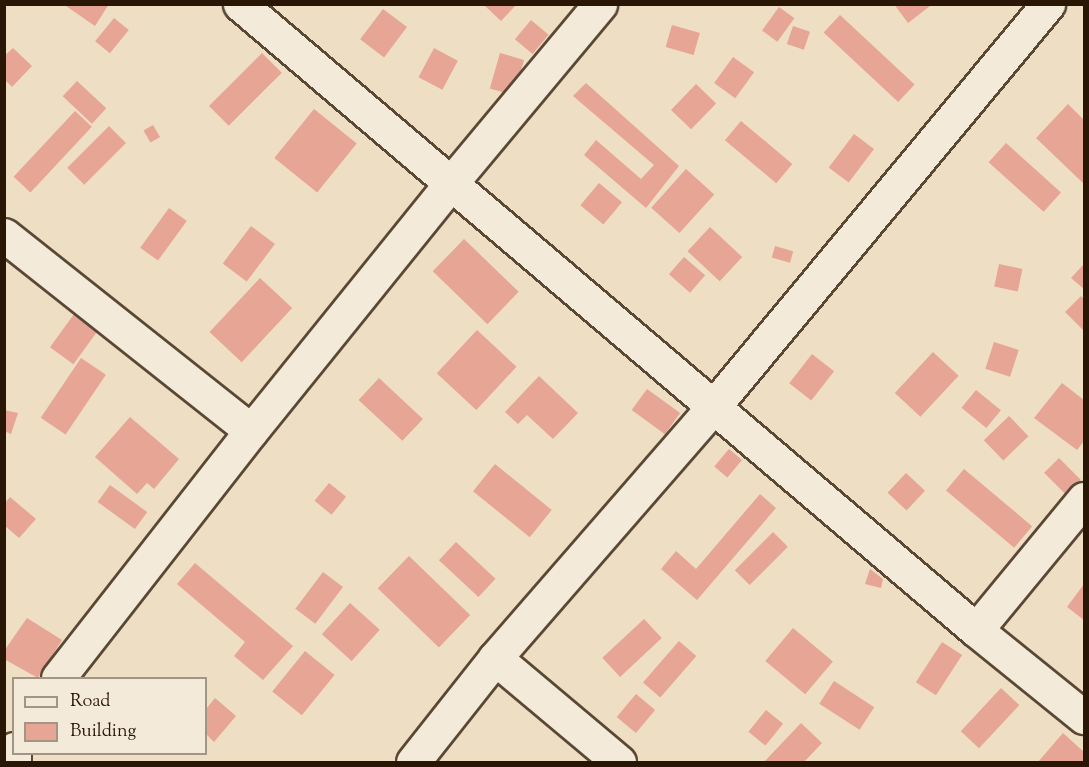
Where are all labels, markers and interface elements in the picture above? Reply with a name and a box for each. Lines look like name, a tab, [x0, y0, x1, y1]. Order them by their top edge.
legend	[12, 677, 207, 755]
text: Road	[70, 689, 110, 715]
text: Building	[70, 719, 136, 745]

